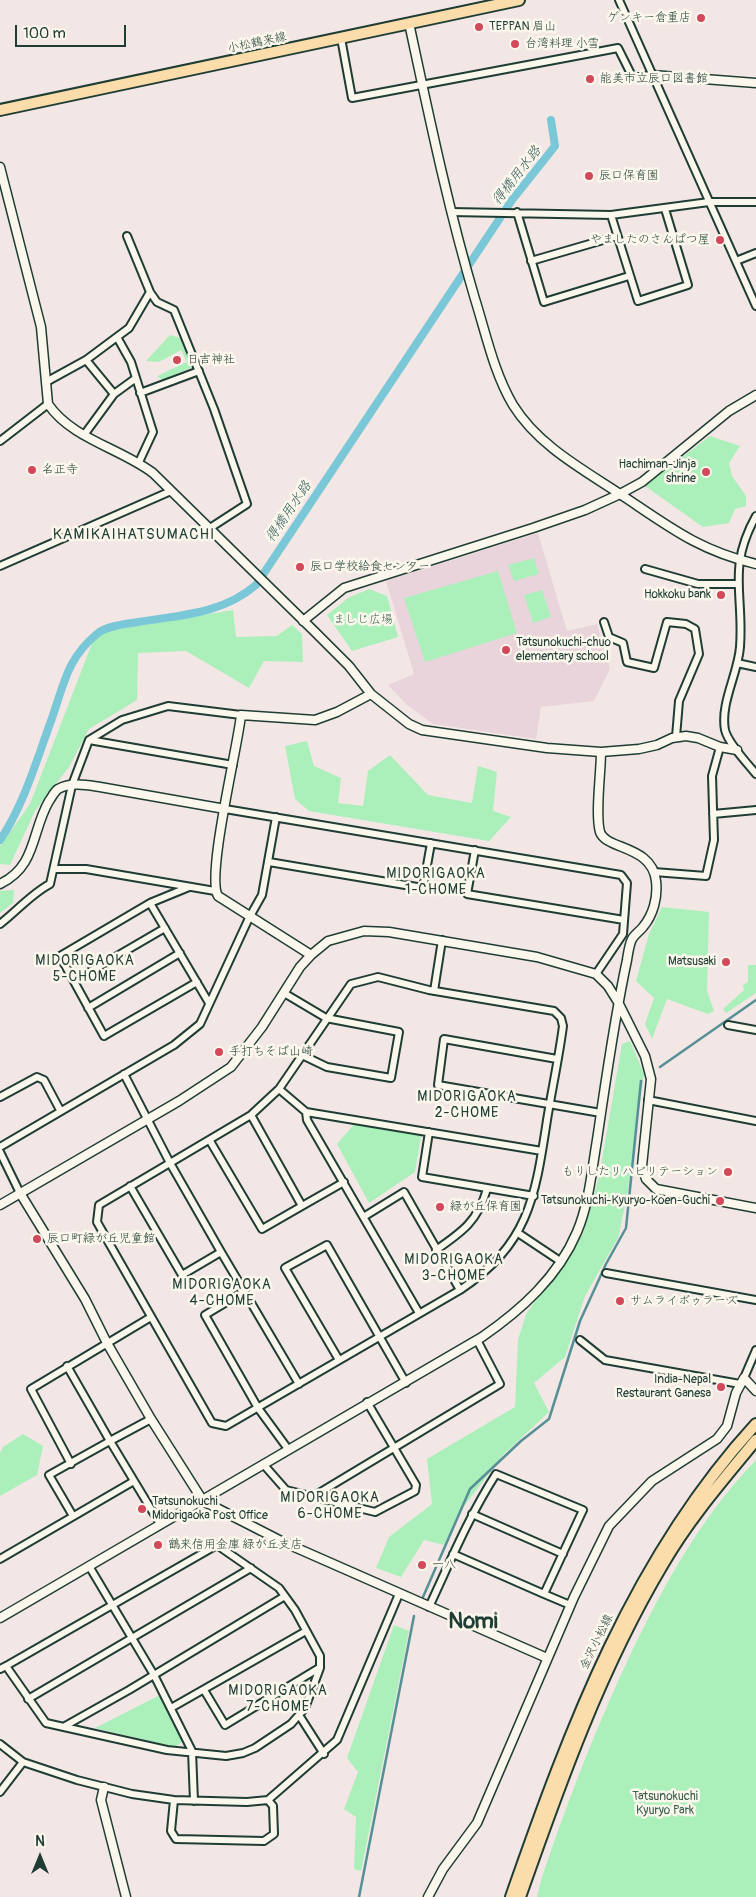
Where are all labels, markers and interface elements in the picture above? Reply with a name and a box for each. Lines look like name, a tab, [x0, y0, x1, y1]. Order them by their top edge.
place label: ゲンキー倉重店	[607, 11, 691, 25]
marker: ゲンキー倉重店	[695, 12, 707, 24]
scale bar	[18, 15, 129, 47]
place label: TEPPAN 眉山	[489, 20, 556, 34]
marker: TEPPAN 眉山	[473, 21, 485, 33]
text: 100 m	[23, 24, 66, 43]
street label: 小松鶴来線	[226, 30, 288, 56]
place label: 台湾料理 小雪	[525, 37, 600, 51]
marker: 台湾料理 小雪	[509, 38, 521, 50]
place label: 能美市立辰口図書館	[600, 72, 708, 86]
marker: 能美市立辰口図書館	[584, 73, 596, 85]
water label: 得橋用水路	[489, 143, 545, 209]
place label: 辰口保育園	[599, 169, 659, 183]
marker: 辰口保育園	[583, 170, 595, 182]
place label: やましたのさんぱつ屋	[590, 233, 710, 247]
marker: やましたのさんぱつ屋	[714, 234, 726, 246]
place label: 日吉神社	[187, 353, 235, 367]
marker: 日吉神社	[171, 354, 183, 366]
place label: Hachiman-Jinja shrine	[618, 458, 696, 486]
place label: 名正寺	[42, 463, 78, 477]
marker: 名正寺	[26, 464, 38, 476]
marker: Hachiman-Jinja shrine	[700, 466, 712, 478]
water label: 得橋用水路	[262, 478, 316, 546]
district label: KAMIKAIHATSUMACHI	[51, 526, 217, 544]
place label: 辰口学校給食センター	[310, 560, 430, 574]
marker: 辰口学校給食センター	[294, 561, 306, 573]
place label: Hokkoku bank	[644, 588, 711, 602]
marker: Hokkoku bank	[715, 589, 727, 601]
park label: ましじ広場	[333, 613, 393, 627]
place label: Tatsunokuchi-chuo elementary school	[516, 636, 611, 664]
marker: Tatsunokuchi-chuo elementary school	[500, 644, 512, 656]
district label: MIDORIGAOKA 1-CHOME	[385, 866, 487, 899]
district label: MIDORIGAOKA 5-CHOME	[34, 953, 136, 986]
place label: Matsusaki	[668, 955, 716, 969]
marker: Matsusaki	[720, 956, 732, 968]
place label: 手打ちそば山崎	[229, 1045, 313, 1059]
marker: 手打ちそば山崎	[213, 1046, 225, 1058]
district label: MIDORIGAOKA 2-CHOME	[416, 1089, 518, 1122]
place label: もりしたリハビリテーション	[562, 1165, 718, 1179]
marker: もりしたリハビリテーション	[722, 1166, 734, 1178]
place label: Tatsunokuchi-Kyuryo-Koen-Guchi	[541, 1194, 710, 1208]
marker: Tatsunokuchi-Kyuryo-Koen-Guchi	[714, 1195, 726, 1207]
place label: 緑が丘保育園	[450, 1200, 522, 1214]
marker: 緑が丘保育園	[434, 1201, 446, 1213]
place label: 辰口町緑が丘児童館	[47, 1232, 155, 1246]
marker: 辰口町緑が丘児童館	[31, 1233, 43, 1245]
district label: MIDORIGAOKA 3-CHOME	[403, 1252, 505, 1284]
district label: MIDORIGAOKA 4-CHOME	[171, 1277, 273, 1310]
place label: サムライボゥラーズ	[630, 1294, 738, 1308]
marker: サムライボゥラーズ	[614, 1295, 626, 1307]
place label: India-Nepal Restaurant Ganesa	[616, 1373, 711, 1401]
marker: India-Nepal Restaurant Ganesa	[715, 1381, 727, 1393]
district label: MIDORIGAOKA 6-CHOME	[279, 1490, 381, 1522]
place label: Tatsunokuchi Midorigaoka Post Office	[152, 1495, 268, 1523]
marker: Tatsunokuchi Midorigaoka Post Office	[136, 1503, 148, 1515]
place label: 鶴来信用金庫 緑が丘支店	[168, 1538, 303, 1552]
marker: 鶴来信用金庫 緑が丘支店	[152, 1539, 164, 1551]
place label: 一八	[432, 1558, 456, 1572]
marker: 一八	[416, 1559, 428, 1571]
district label: Nomi	[448, 1609, 498, 1635]
street label: 金沢小松線	[577, 1612, 617, 1672]
district label: MIDORIGAOKA 7-CHOME	[227, 1683, 329, 1715]
park label: Tatsunokuchi Kyuryo Park	[632, 1790, 698, 1818]
north arrow	[15, 1832, 65, 1882]
text: N	[35, 1833, 45, 1850]

